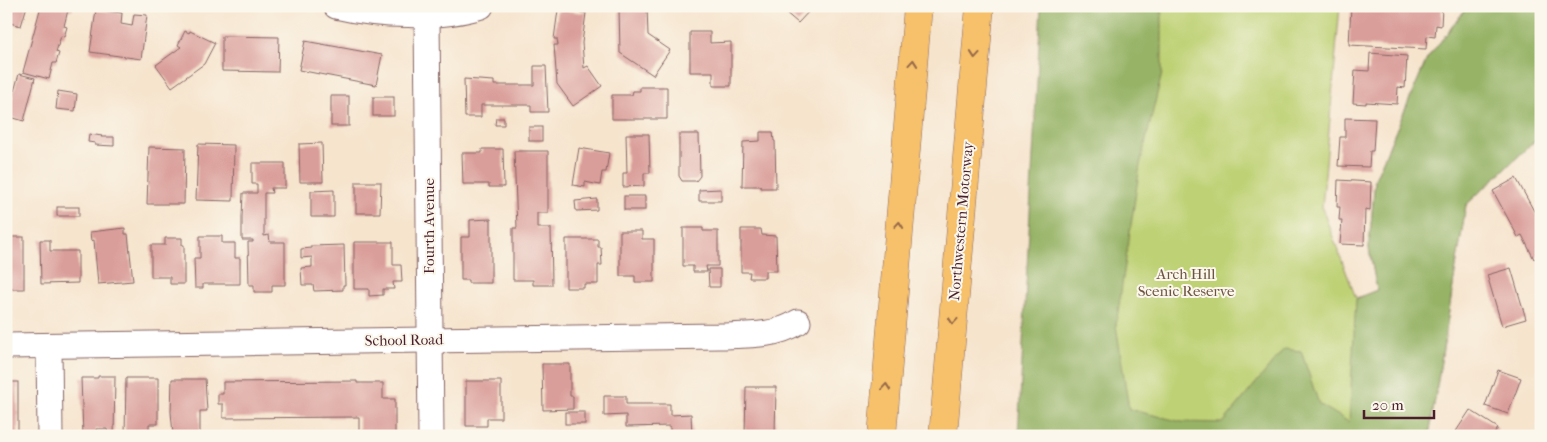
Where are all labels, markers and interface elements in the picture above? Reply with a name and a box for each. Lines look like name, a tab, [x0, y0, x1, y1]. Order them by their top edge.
one-way arrow	[970, 51, 981, 59]
one-way arrow	[907, 59, 918, 67]
street label: Northwestern Motorway	[945, 140, 977, 301]
street label: Fourth Avenue	[420, 178, 438, 274]
one-way arrow	[894, 221, 905, 229]
park label: Arch Hill Scenic Reserve	[1138, 265, 1235, 300]
one-way arrow	[948, 318, 959, 326]
street label: School Road	[365, 330, 444, 350]
one-way arrow	[880, 383, 891, 391]
scale bar	[1364, 387, 1434, 419]
text: 20 m	[1372, 396, 1404, 414]

